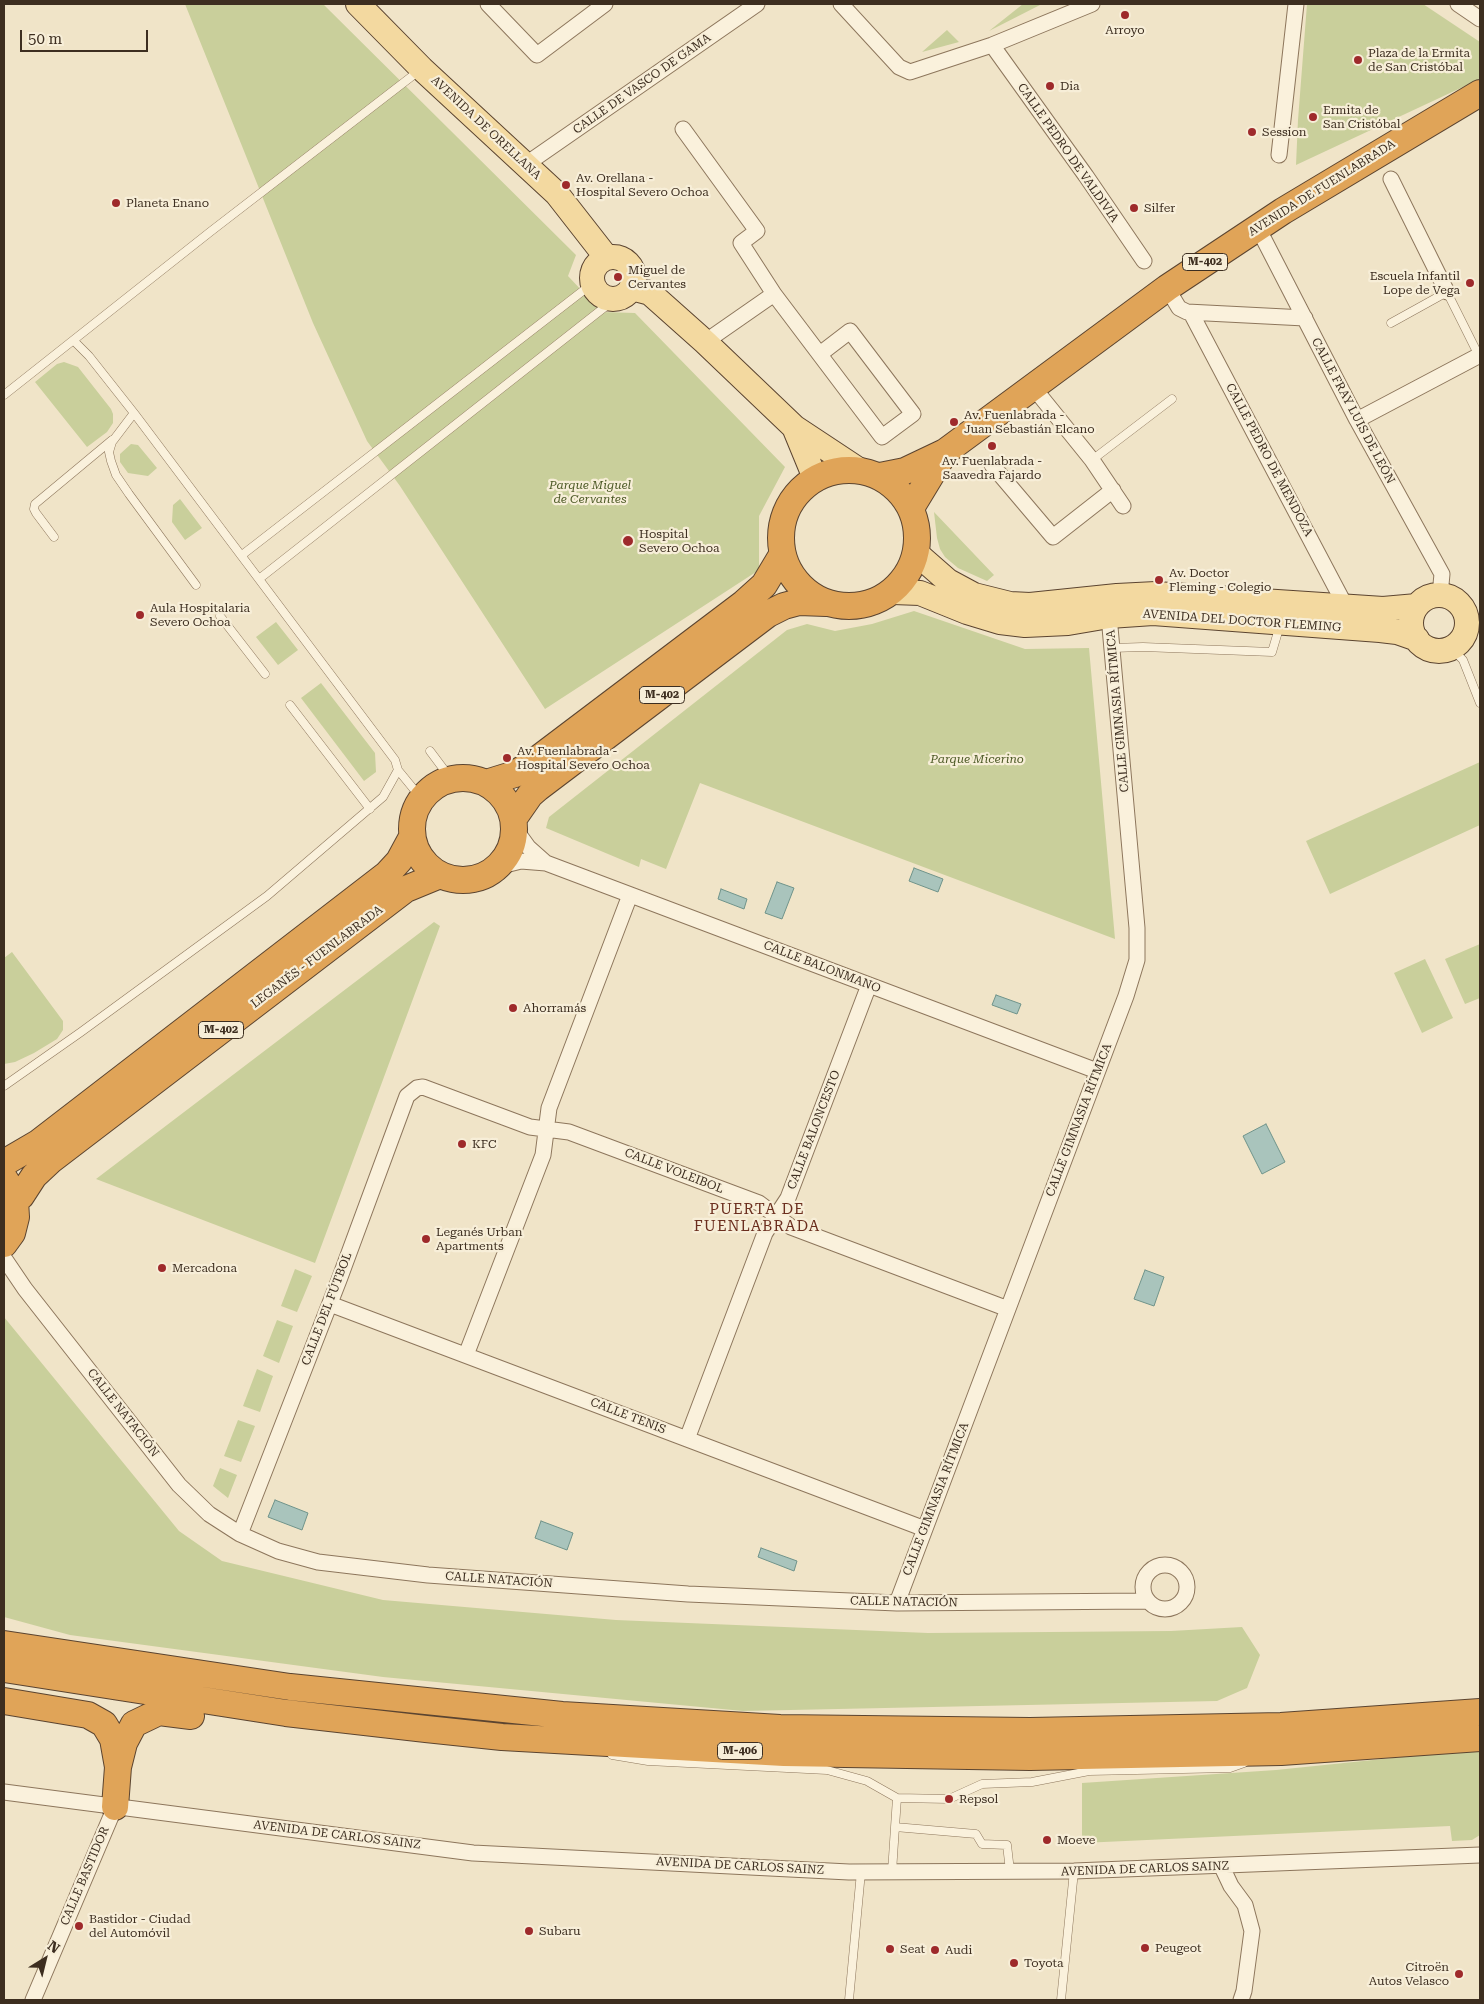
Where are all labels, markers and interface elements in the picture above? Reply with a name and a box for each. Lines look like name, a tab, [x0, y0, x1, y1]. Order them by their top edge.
marker: Arroyo	[1119, 9, 1131, 21]
scale bar	[22, 20, 150, 52]
place label: Arroyo	[1105, 23, 1145, 37]
text: 50 m	[28, 30, 62, 48]
street label: CALLE DE VASCO DE GAMA	[570, 31, 714, 137]
place label: Plaza de la Ermita de San Cristóbal	[1368, 46, 1470, 74]
marker: Plaza de la Ermita de San Cristóbal	[1352, 54, 1364, 66]
street label: AVENIDA DE ORELLANA	[428, 73, 544, 183]
place label: Dia	[1060, 79, 1080, 93]
marker: Dia	[1044, 80, 1056, 92]
street label: CALLE PEDRO DE VALDIVIA	[1014, 81, 1122, 225]
place label: Ermita de San Cristóbal	[1323, 103, 1401, 131]
marker: Ermita de San Cristóbal	[1307, 111, 1319, 123]
place label: Session	[1262, 125, 1307, 139]
marker: Session	[1246, 126, 1258, 138]
street label: AVENIDA DE FUENLABRADA	[1246, 137, 1398, 239]
place label: Av. Orellana - Hospital Severo Ochoa	[576, 171, 709, 199]
marker: Av. Orellana - Hospital Severo Ochoa	[560, 179, 572, 191]
place label: Planeta Enano	[126, 196, 209, 210]
marker: Planeta Enano	[110, 197, 122, 209]
place label: Silfer	[1144, 201, 1175, 215]
marker: Silfer	[1128, 202, 1140, 214]
road number: M-402	[1182, 253, 1228, 270]
place label: Miguel de Cervantes	[628, 263, 686, 291]
place label: Escuela Infantil Lope de Vega	[1370, 269, 1460, 297]
marker: Miguel de Cervantes	[612, 271, 624, 283]
marker: Escuela Infantil Lope de Vega	[1464, 277, 1476, 289]
street label: CALLE FRAY LUIS DE LEÓN	[1308, 336, 1398, 486]
street label: CALLE PEDRO DE MENDOZA	[1222, 381, 1316, 539]
place label: Av. Fuenlabrada - Juan Sebastián Elcano	[964, 408, 1095, 436]
marker: Av. Fuenlabrada - Juan Sebastián Elcano	[948, 416, 960, 428]
marker: Av. Fuenlabrada - Saavedra Fajardo	[986, 440, 998, 452]
place label: Av. Fuenlabrada - Saavedra Fajardo	[942, 454, 1042, 482]
park label: Parque Miguel de Cervantes	[549, 478, 631, 506]
place label: Hospital Severo Ochoa	[639, 527, 719, 555]
marker: Hospital Severo Ochoa	[621, 534, 635, 548]
place label: Av. Doctor Fleming - Colegio	[1169, 566, 1271, 594]
marker: Av. Doctor Fleming - Colegio	[1153, 574, 1165, 586]
place label: Aula Hospitalaria Severo Ochoa	[150, 601, 250, 629]
street label: AVENIDA DEL DOCTOR FLEMING	[1142, 607, 1342, 635]
marker: Aula Hospitalaria Severo Ochoa	[134, 609, 146, 621]
street label: CALLE GIMNASIA RÍTMICA	[1104, 629, 1132, 793]
road number: M-402	[640, 686, 684, 704]
place label: Av. Fuenlabrada - Hospital Severo Ochoa	[517, 744, 650, 772]
marker: Av. Fuenlabrada - Hospital Severo Ochoa	[501, 752, 513, 764]
park label: Parque Micerino	[930, 752, 1024, 766]
street label: LEGANÉS - FUENLABRADA	[248, 903, 386, 1011]
street label: CALLE BALONMANO	[761, 938, 883, 996]
place label: Ahorramás	[523, 1001, 586, 1015]
marker: Ahorramás	[507, 1002, 519, 1014]
road number: M-402	[198, 1022, 244, 1038]
street label: CALLE GIMNASIA RÍTMICA	[1043, 1041, 1115, 1199]
street label: CALLE BALONCESTO	[785, 1068, 843, 1192]
place label: KFC	[472, 1137, 496, 1151]
marker: KFC	[456, 1138, 468, 1150]
street label: CALLE VOLEIBOL	[622, 1145, 726, 1197]
district label: PUERTA DE FUENLABRADA	[692, 1201, 822, 1236]
place label: Leganés Urban Apartments	[436, 1225, 522, 1253]
marker: Leganés Urban Apartments	[420, 1233, 432, 1245]
street label: CALLE DEL FÚTBOL	[299, 1250, 355, 1368]
place label: Mercadona	[172, 1261, 237, 1275]
marker: Mercadona	[156, 1262, 168, 1274]
street label: CALLE NATACIÓN	[84, 1366, 162, 1460]
street label: CALLE TENIS	[588, 1395, 668, 1437]
street label: CALLE GIMNASIA RÍTMICA	[900, 1420, 972, 1578]
street label: CALLE NATACIÓN	[445, 1569, 553, 1591]
street label: CALLE NATACIÓN	[850, 1594, 958, 1610]
road number: M-406	[718, 1742, 762, 1760]
place label: Repsol	[959, 1792, 998, 1806]
marker: Repsol	[943, 1793, 955, 1805]
street label: AVENIDA DE CARLOS SAINZ	[253, 1818, 421, 1852]
street label: CALLE BASTIDOR	[58, 1824, 112, 1928]
place label: Moeve	[1057, 1833, 1095, 1847]
marker: Moeve	[1041, 1834, 1053, 1846]
street label: AVENIDA DE CARLOS SAINZ	[656, 1854, 824, 1878]
street label: AVENIDA DE CARLOS SAINZ	[1061, 1859, 1229, 1879]
place label: Bastidor - Ciudad del Automóvil	[89, 1912, 191, 1940]
marker: Bastidor - Ciudad del Automóvil	[73, 1920, 85, 1932]
place label: Subaru	[539, 1924, 581, 1938]
marker: Subaru	[523, 1925, 535, 1937]
north arrow	[20, 1934, 70, 1984]
text: N	[45, 1937, 63, 1957]
place label: Peugeot	[1155, 1941, 1202, 1955]
place label: Seat	[900, 1942, 925, 1956]
marker: Peugeot	[1139, 1942, 1151, 1954]
marker: Seat	[884, 1943, 896, 1955]
place label: Audi	[945, 1943, 972, 1957]
marker: Audi	[929, 1944, 941, 1956]
place label: Toyota	[1024, 1956, 1064, 1970]
marker: Toyota	[1008, 1957, 1020, 1969]
place label: Citroën Autos Velasco	[1369, 1960, 1449, 1988]
marker: Citroën Autos Velasco	[1453, 1968, 1465, 1980]

